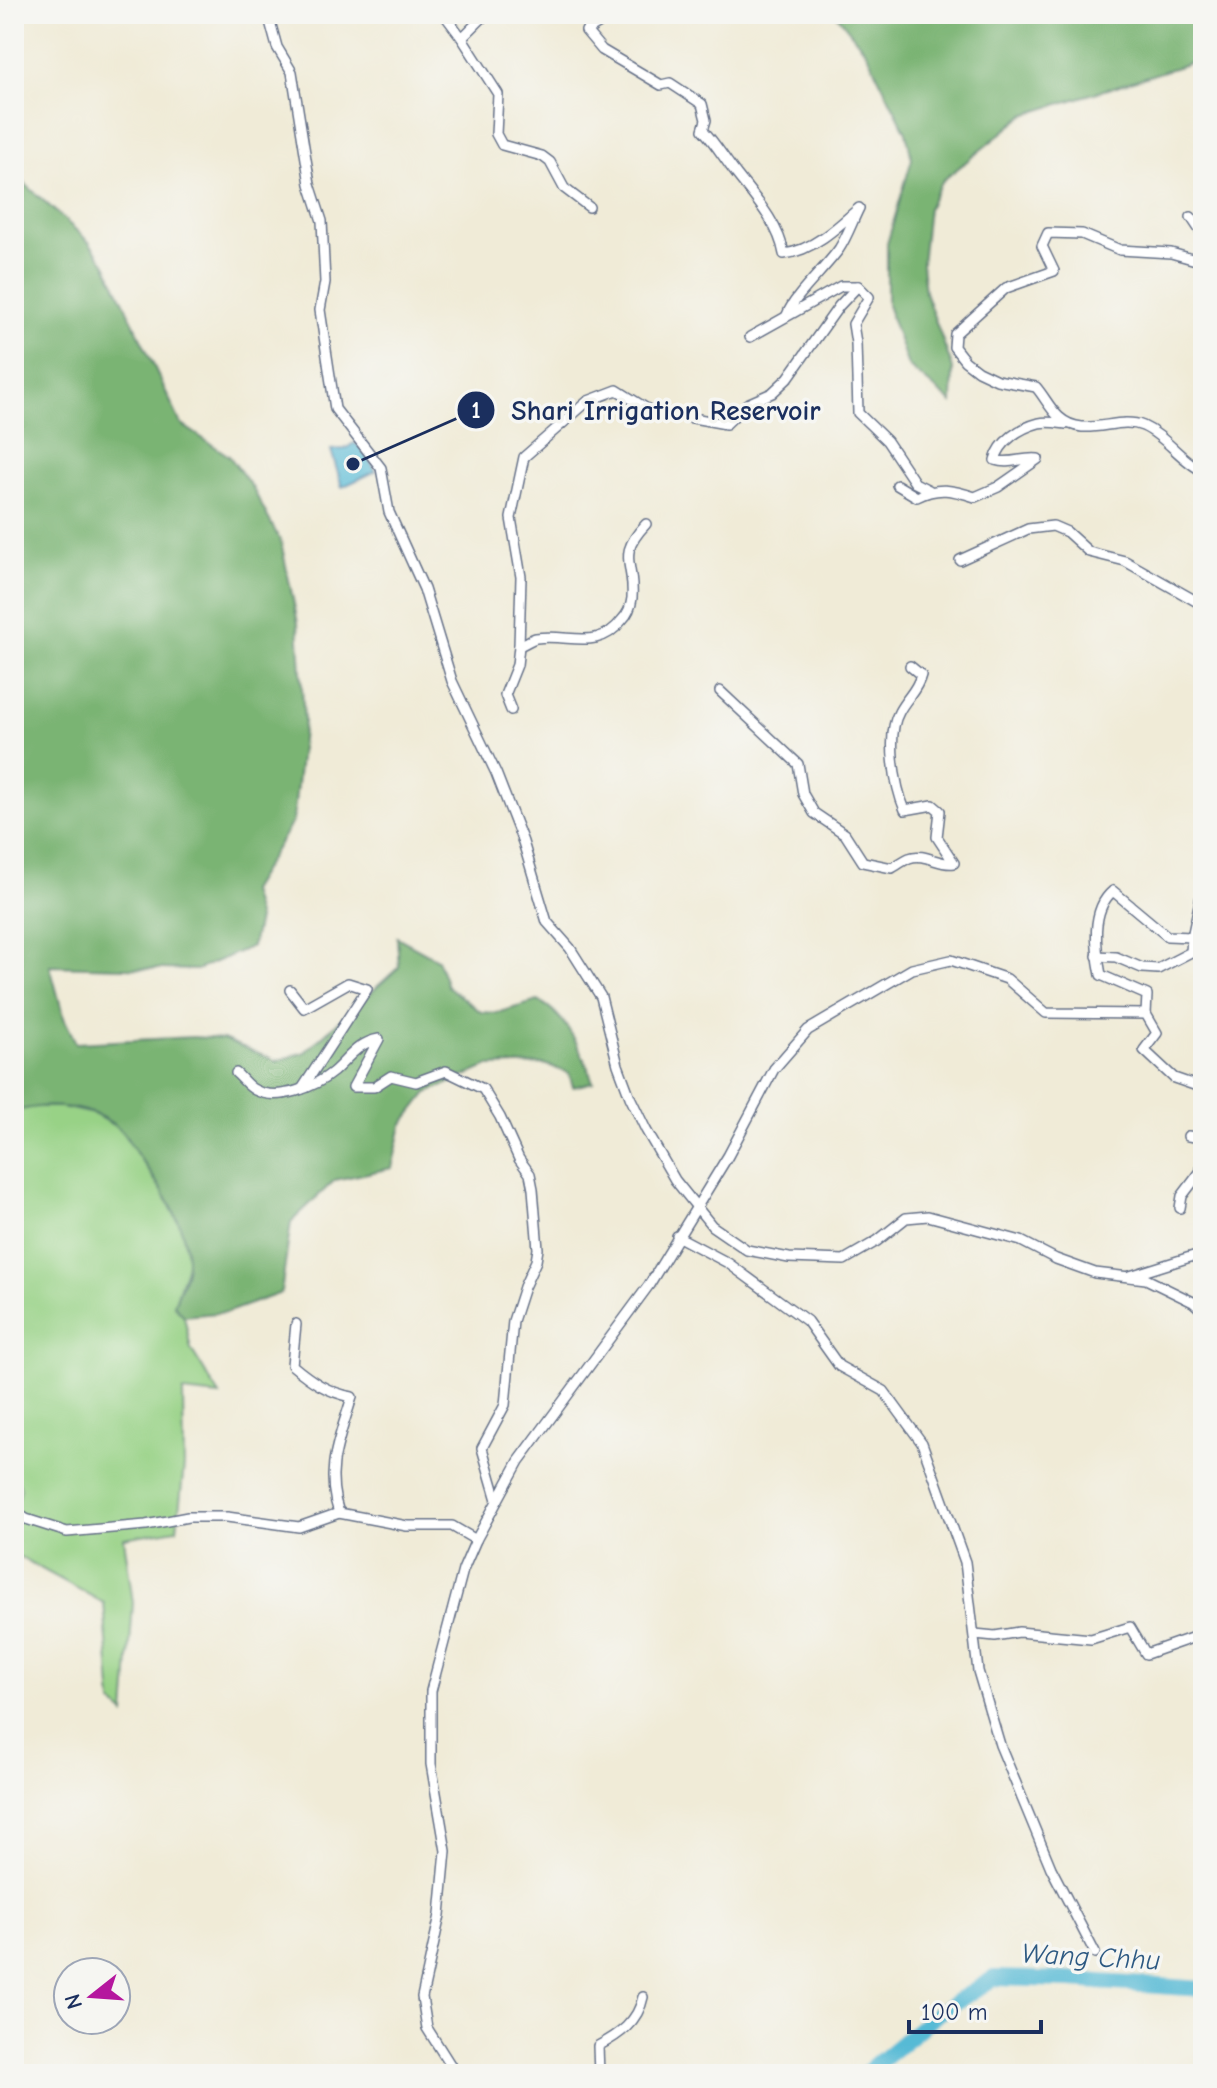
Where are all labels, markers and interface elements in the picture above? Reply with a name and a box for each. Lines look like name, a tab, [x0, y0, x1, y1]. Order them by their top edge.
callout: Shari Irrigation Reservoir	[456, 384, 837, 436]
text: Shari Irrigation Reservoir	[511, 395, 821, 427]
text: 1	[471, 396, 481, 424]
water label: Wang Chhu	[1021, 1937, 1161, 1977]
north arrow	[52, 1956, 132, 2036]
scale bar	[909, 1984, 1041, 2034]
text: N	[59, 1991, 88, 2012]
text: 100 m	[921, 1998, 988, 2026]

